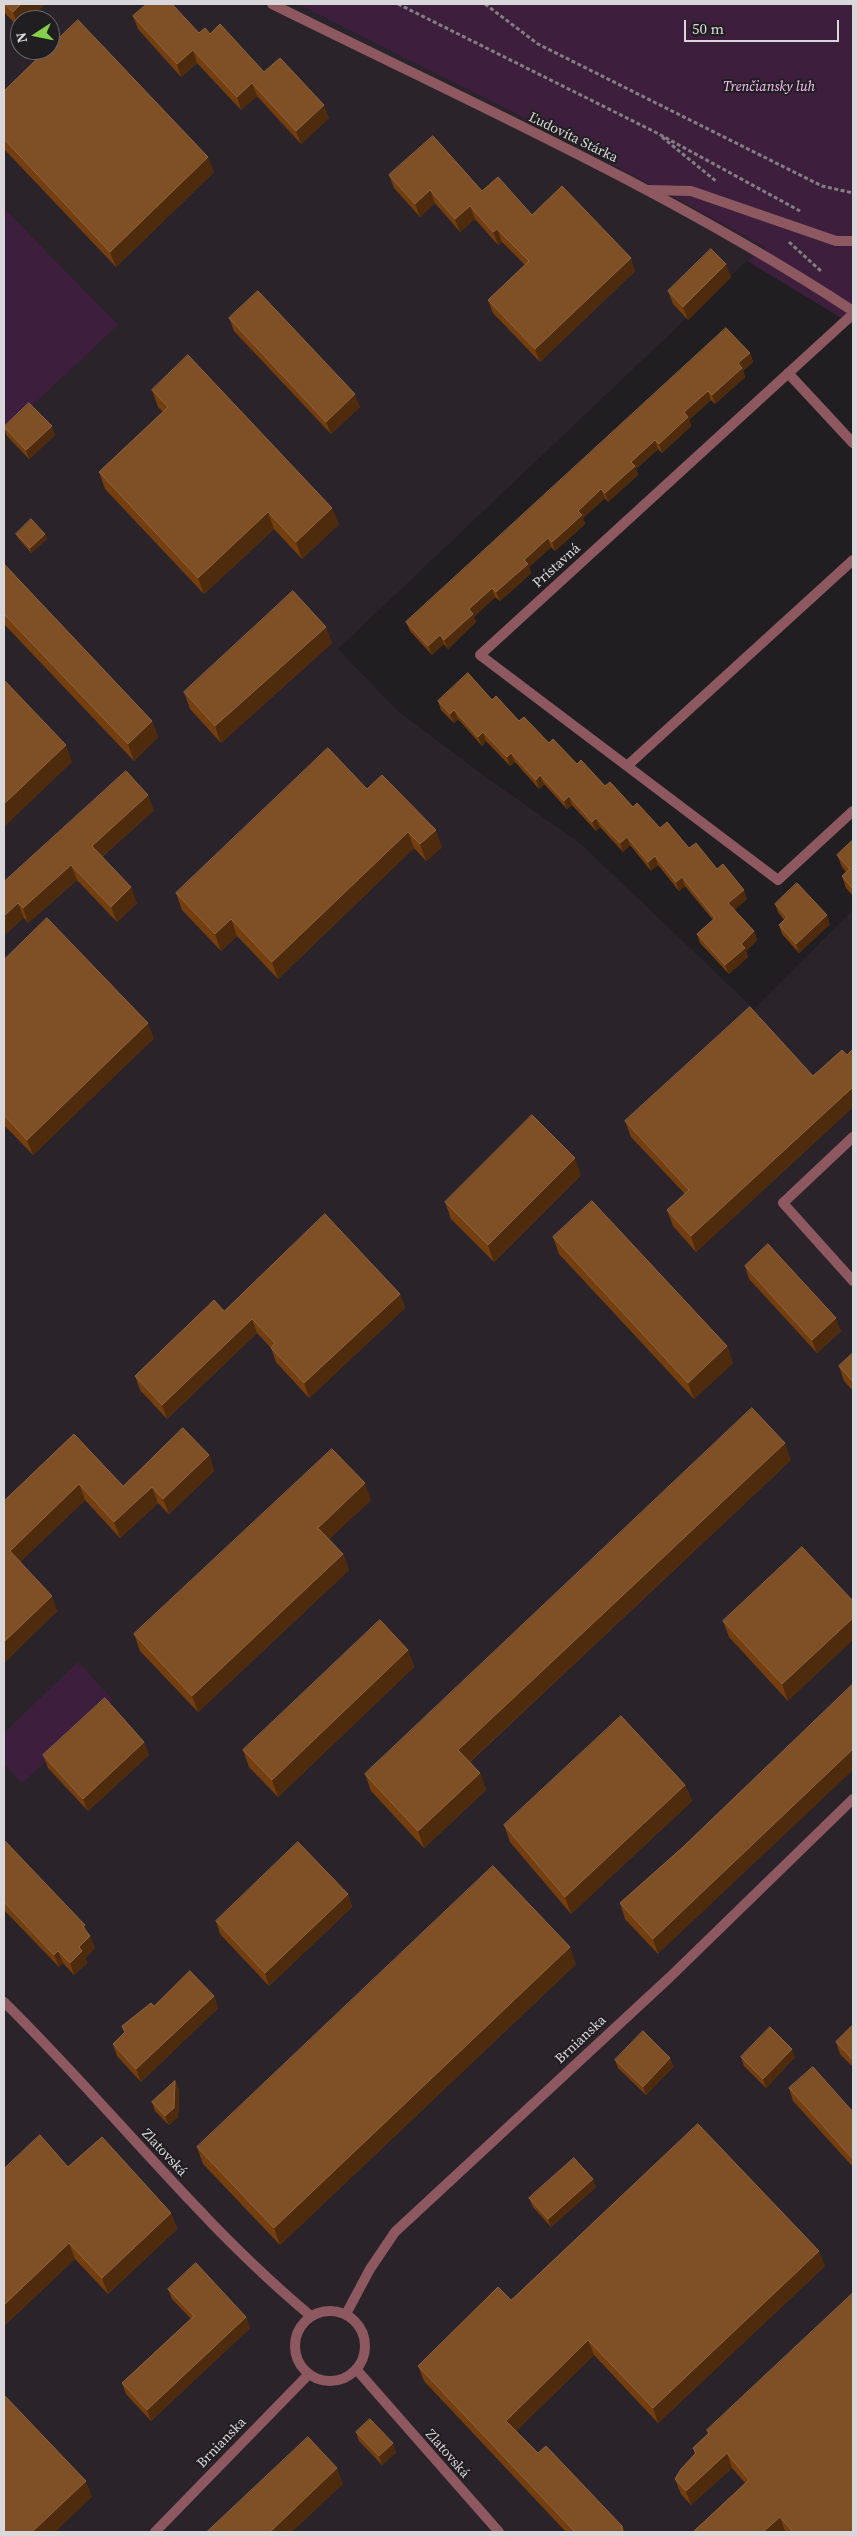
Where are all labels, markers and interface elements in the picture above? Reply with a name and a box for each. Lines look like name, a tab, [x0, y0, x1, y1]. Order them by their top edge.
north arrow	[10, 10, 60, 60]
scale bar	[687, 10, 842, 42]
text: 50 m	[692, 18, 724, 39]
text: N	[10, 31, 32, 45]
park label: Trenčiansky luh	[723, 79, 815, 95]
street label: Ľudovíta Stárka	[526, 109, 620, 167]
street label: Prístavná	[530, 540, 584, 592]
street label: Brnianska	[552, 2012, 610, 2068]
street label: Zlatovská	[138, 2126, 190, 2180]
street label: Brnianska	[194, 2414, 250, 2472]
street label: Zlatovská	[421, 2426, 473, 2482]

